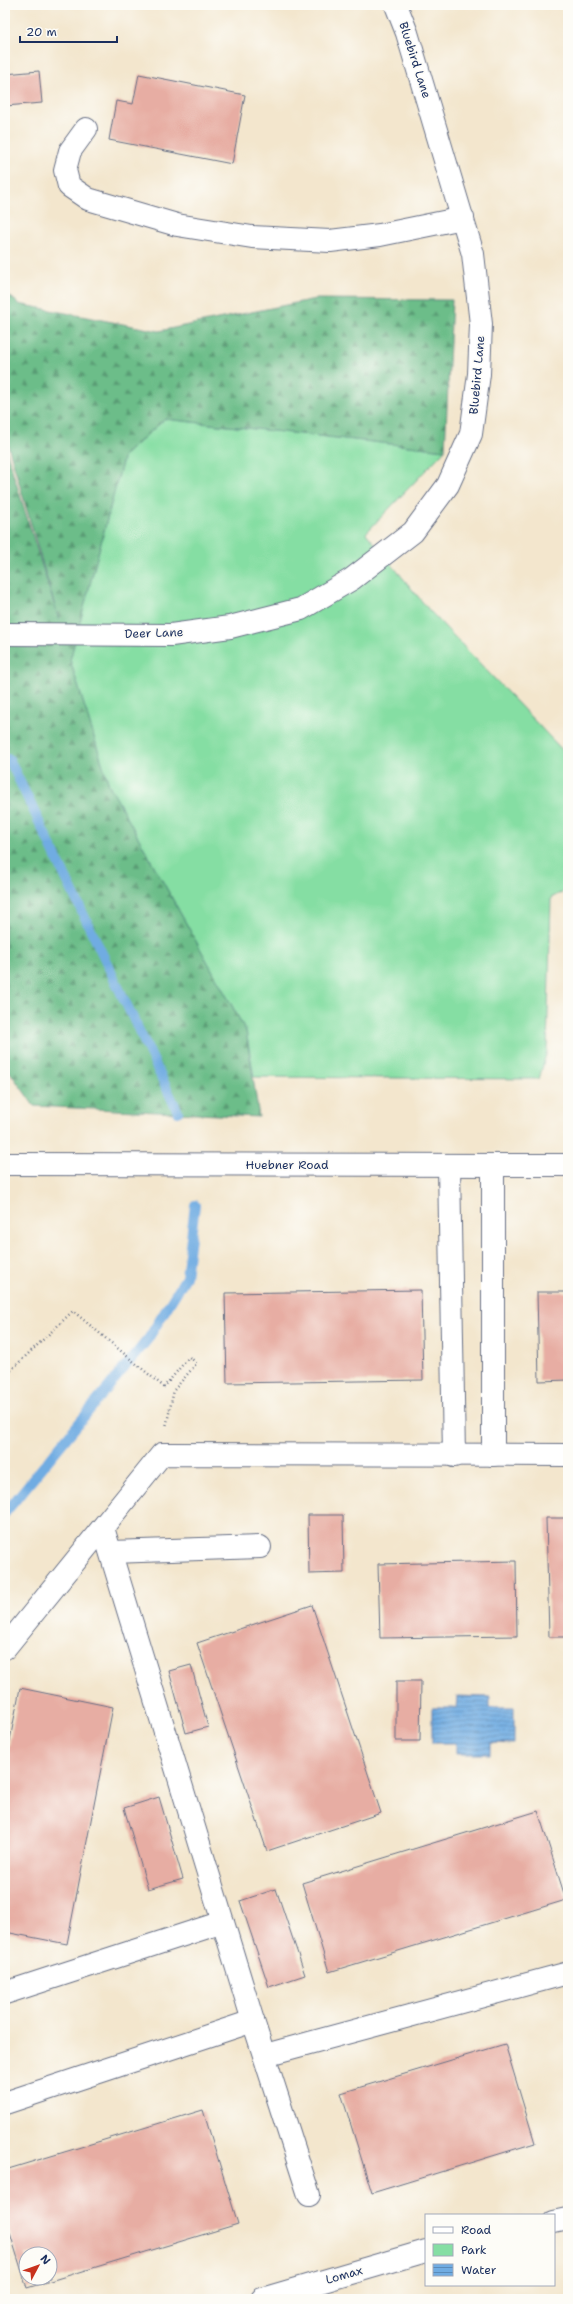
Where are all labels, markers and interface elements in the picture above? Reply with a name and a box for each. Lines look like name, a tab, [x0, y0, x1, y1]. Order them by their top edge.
scale bar	[20, 18, 117, 44]
street label: Bluebird Lane	[395, 20, 435, 100]
text: 20 m	[26, 24, 57, 40]
street label: Bluebird Lane	[466, 335, 488, 415]
street label: Deer Lane	[124, 624, 184, 642]
street label: Huebner Road	[245, 1157, 329, 1173]
legend	[425, 2214, 555, 2286]
text: Road	[461, 2222, 492, 2238]
text: Park	[461, 2242, 487, 2258]
north arrow	[18, 2246, 58, 2286]
text: N	[37, 2252, 54, 2268]
street label: Lomax	[324, 2262, 364, 2288]
text: Water	[461, 2262, 497, 2278]

